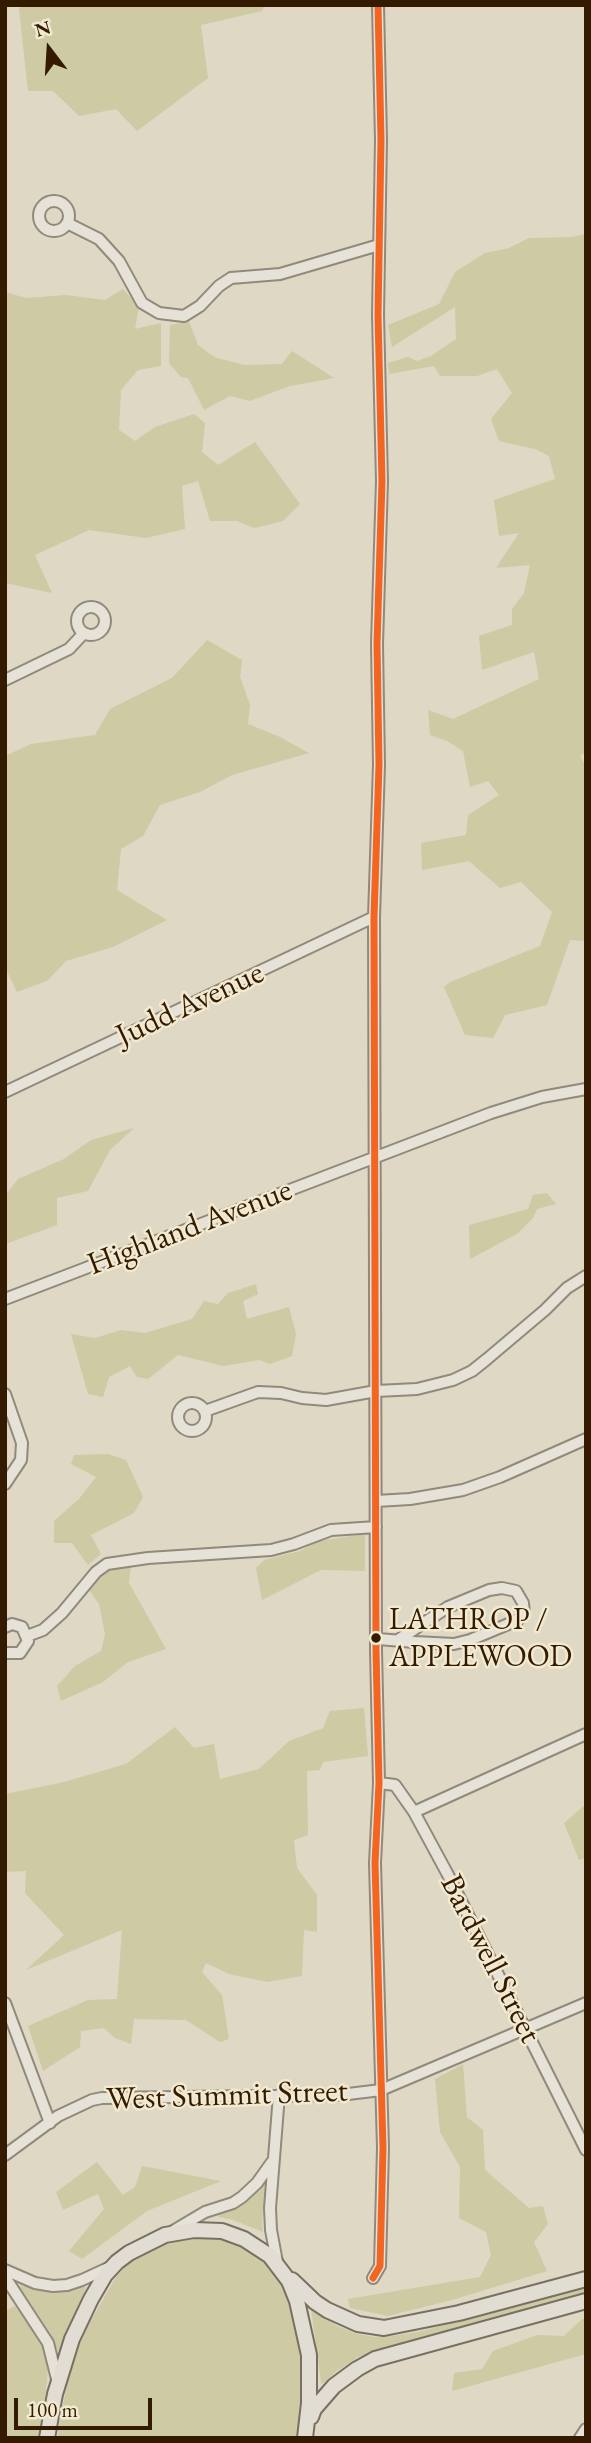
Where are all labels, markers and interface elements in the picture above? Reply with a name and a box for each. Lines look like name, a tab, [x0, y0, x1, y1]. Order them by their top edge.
north arrow	[14, 14, 84, 84]
text: N	[32, 14, 54, 43]
street label: Judd Avenue	[110, 954, 270, 1056]
street label: Highland Avenue	[82, 1171, 298, 1285]
place label: LATHROP / APPLEWOOD	[389, 1603, 572, 1674]
marker: LATHROP / APPLEWOOD	[369, 1631, 383, 1645]
street label: Bardwell Street	[431, 1868, 549, 2050]
street label: West Summit Street	[106, 2073, 348, 2119]
scale bar	[18, 2384, 156, 2428]
text: 100 m	[27, 2396, 78, 2423]

